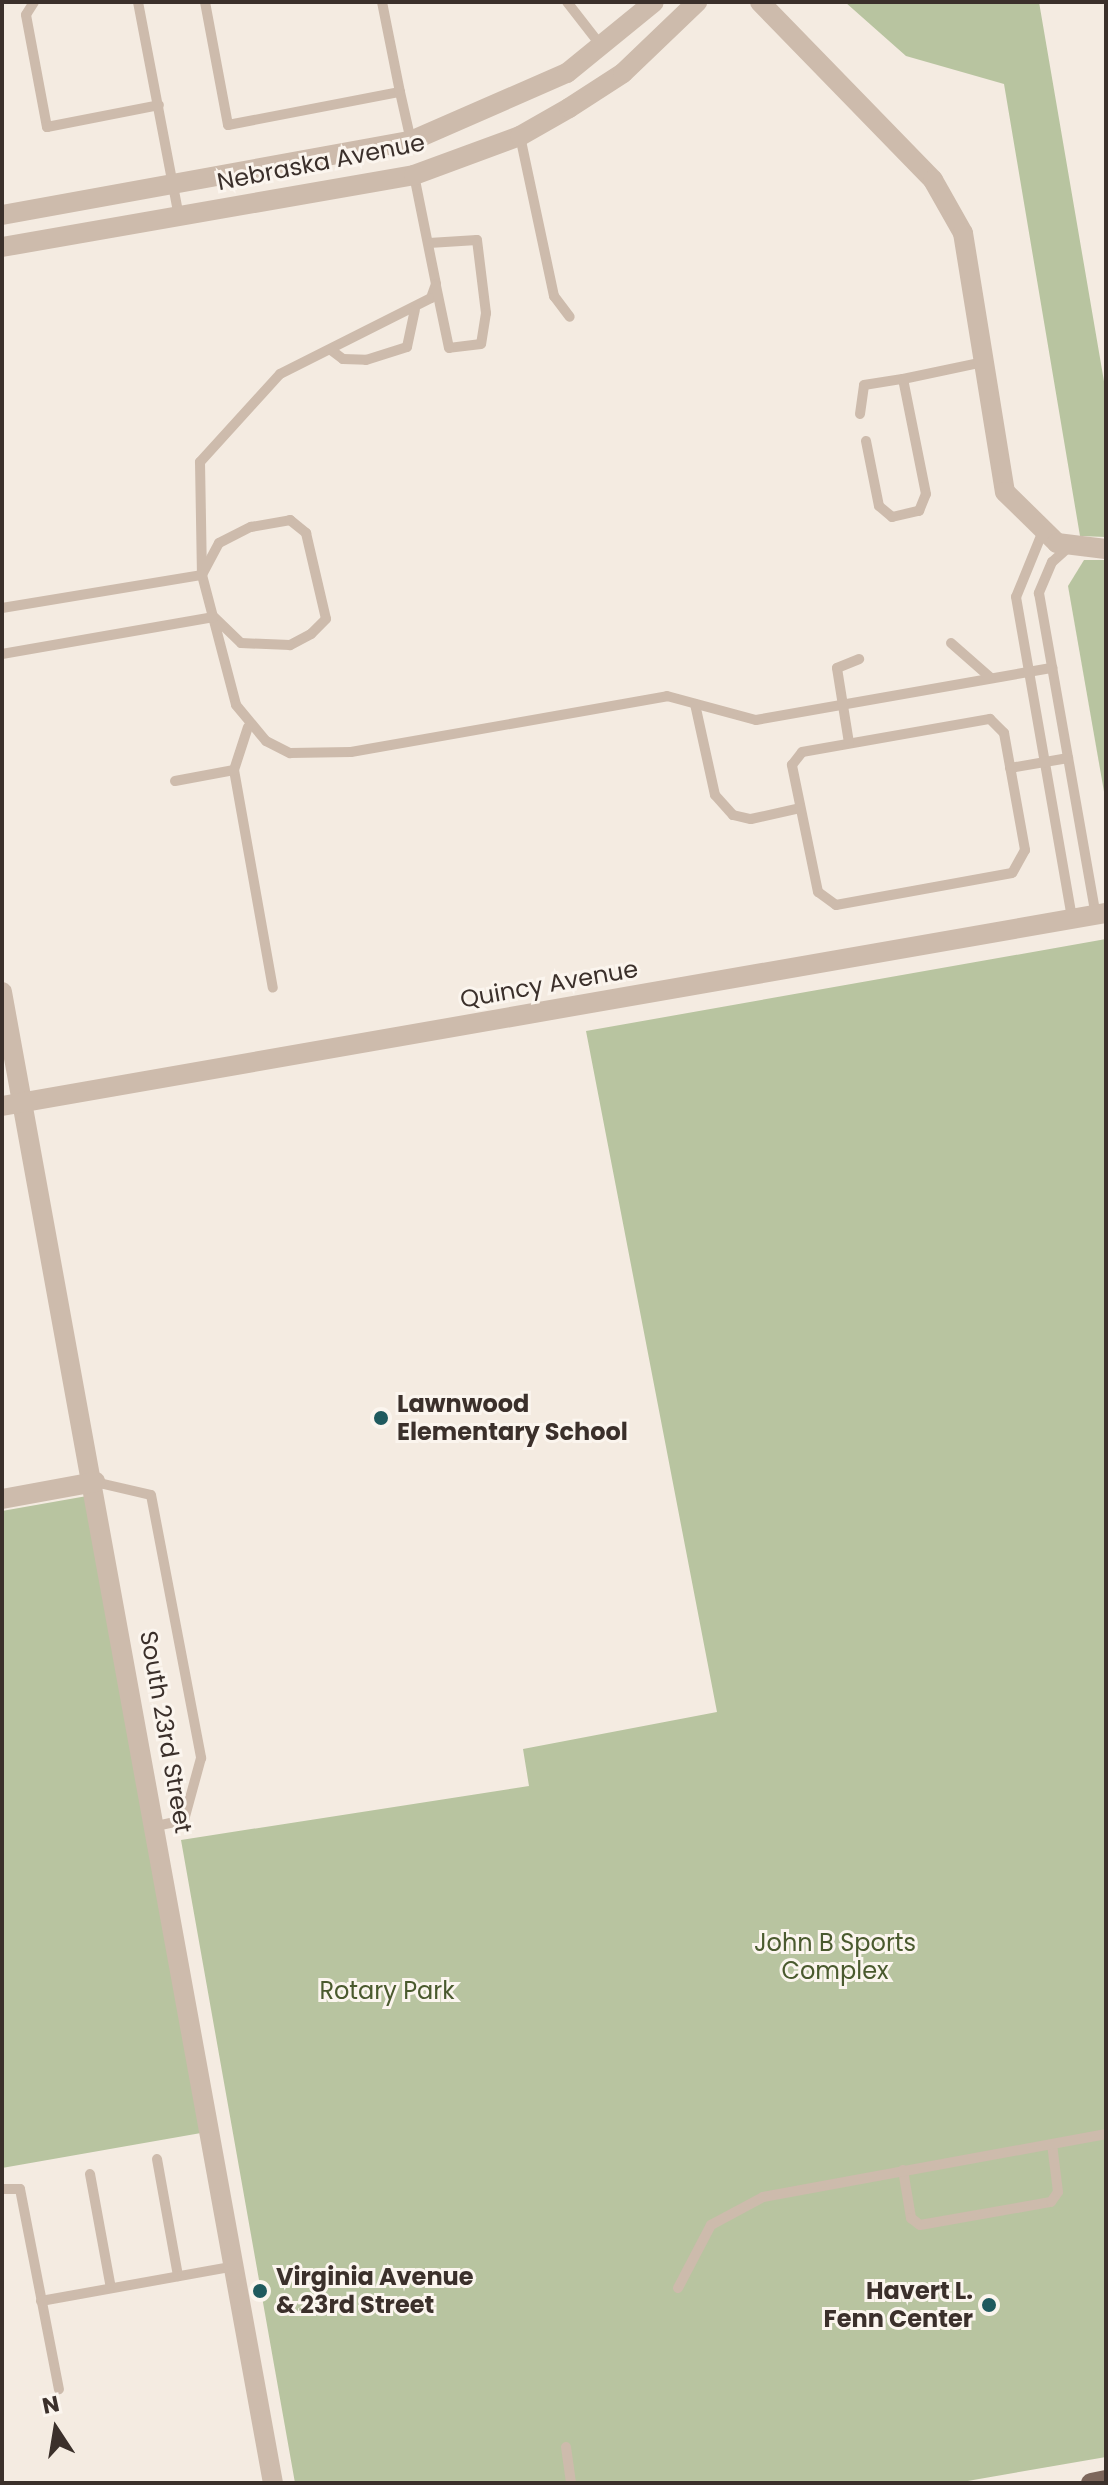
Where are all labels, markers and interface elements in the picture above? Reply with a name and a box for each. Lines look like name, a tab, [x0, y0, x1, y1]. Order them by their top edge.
street label: Nebraska Avenue	[215, 128, 427, 196]
street label: Quincy Avenue	[458, 954, 640, 1014]
place label: Lawnwood Elementary School	[397, 1390, 628, 1446]
marker: Lawnwood Elementary School	[372, 1409, 390, 1427]
street label: South 23rd Street	[134, 1629, 198, 1835]
park label: John B Sports Complex	[754, 1929, 916, 1985]
park label: Rotary Park	[319, 1977, 455, 2005]
place label: Virginia Avenue & 23rd Street	[276, 2263, 474, 2319]
place label: Havert L. Fenn Center	[824, 2277, 973, 2333]
marker: Virginia Avenue & 23rd Street	[251, 2282, 269, 2300]
marker: Havert L. Fenn Center	[980, 2296, 998, 2314]
text: N	[40, 2388, 62, 2422]
north arrow	[16, 2389, 96, 2469]

